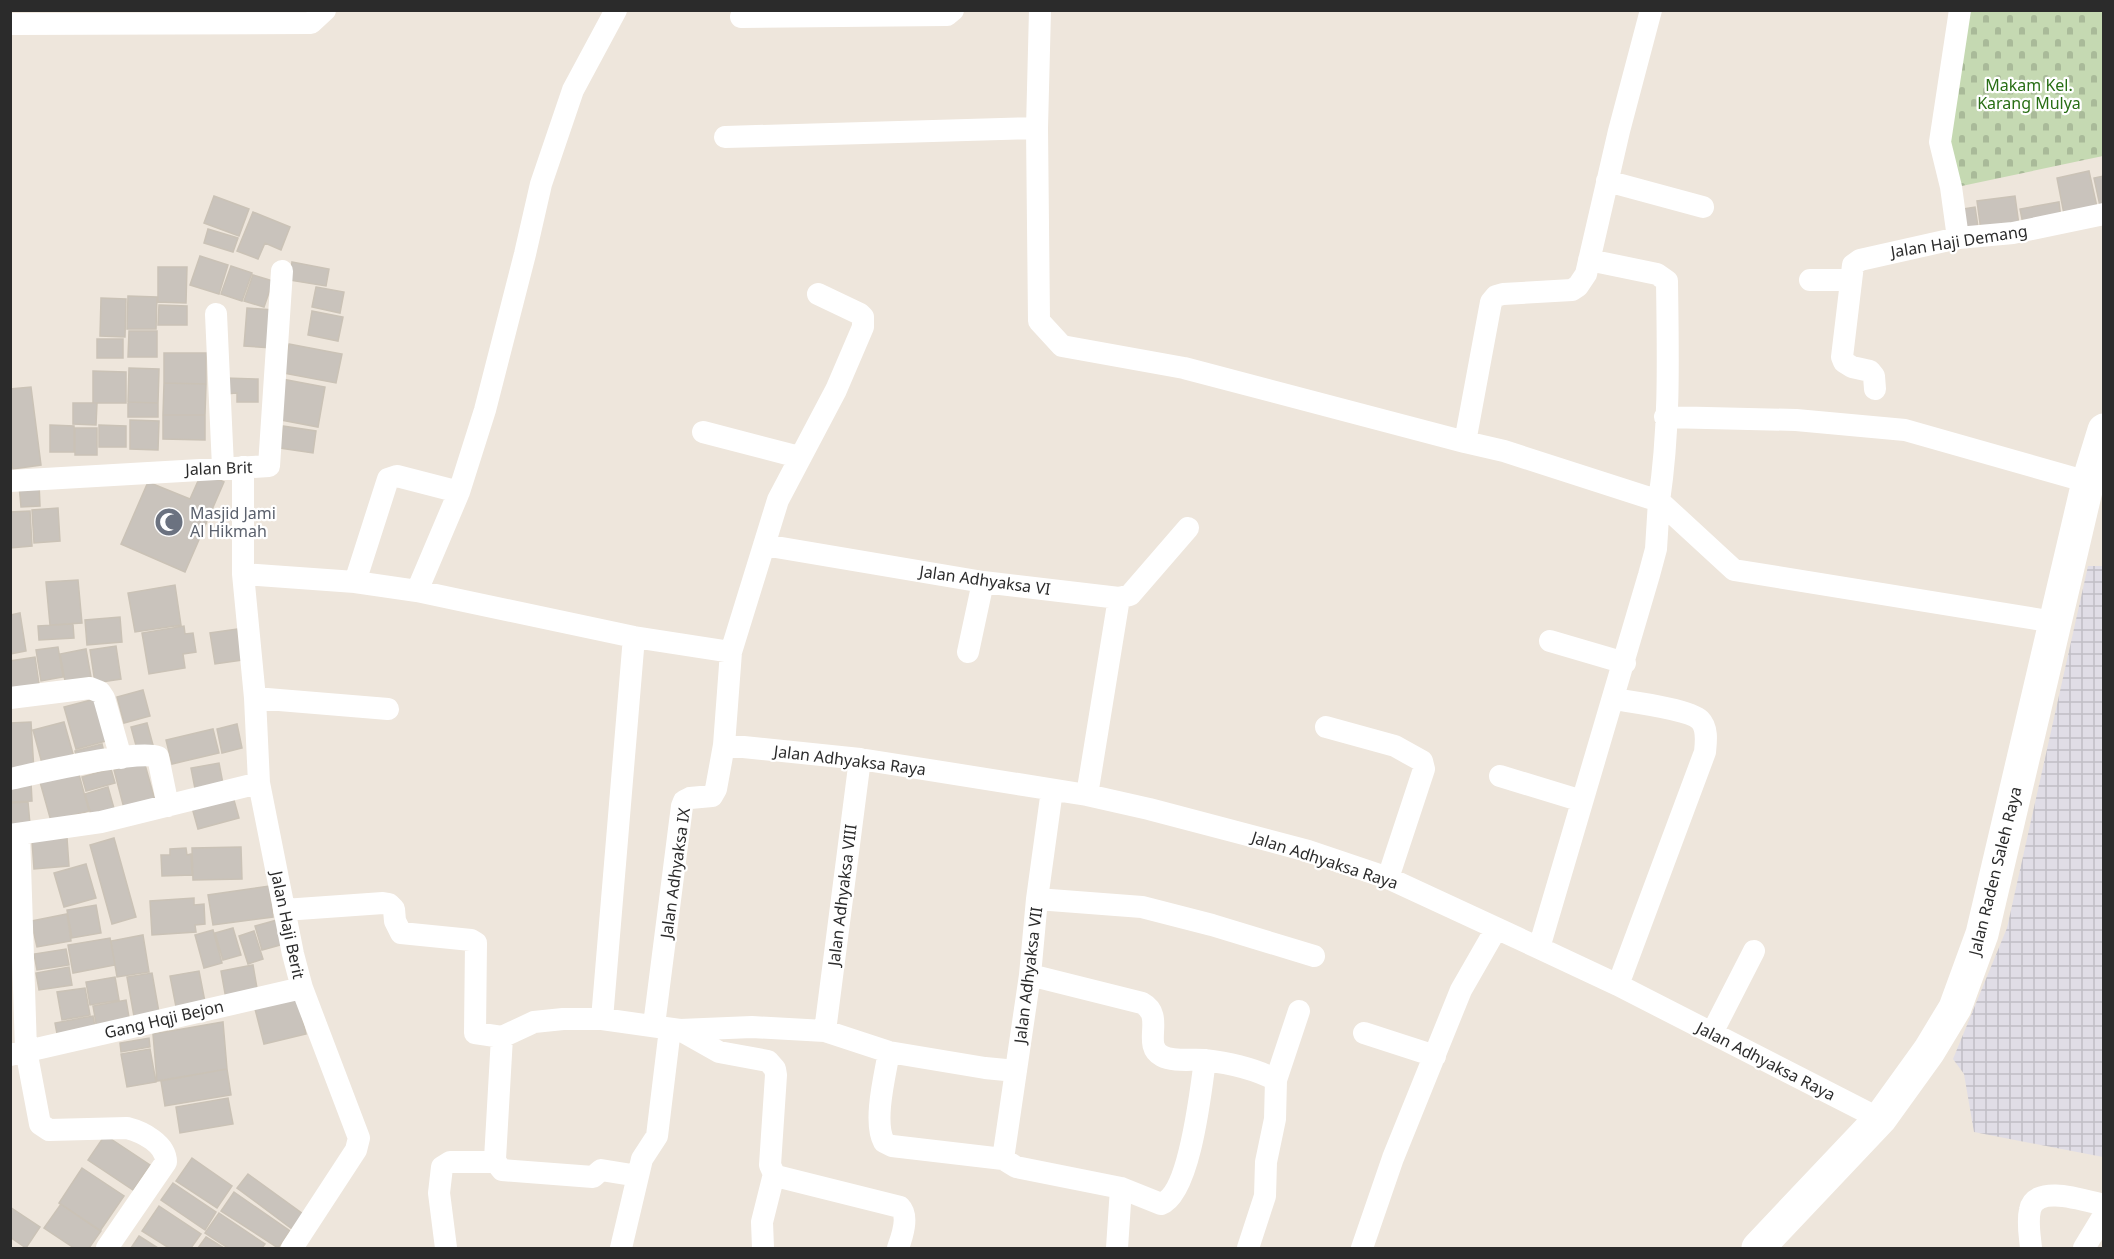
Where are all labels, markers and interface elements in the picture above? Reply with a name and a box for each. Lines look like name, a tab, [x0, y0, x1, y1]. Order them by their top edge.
park label: Makam Kel. Karang Mulya	[1977, 74, 2081, 114]
street label: Jalan Haji Demang	[1887, 219, 2029, 263]
street label: Jalan Brit	[183, 456, 253, 480]
place label: Masjid Jami Al Hikmah	[190, 502, 276, 542]
mosque icon: Masjid Jami Al Hikmah	[153, 506, 185, 538]
street label: Jalan Adhyaksa VI	[916, 560, 1052, 600]
street label: Jalan Adhyaksa Raya	[771, 740, 927, 780]
street label: Jalan Raden Saleh Raya	[1963, 784, 2027, 960]
street label: Jalan Adhyaksa IX	[655, 806, 695, 942]
street label: Jalan Adhyaksa VIII	[822, 823, 862, 969]
street label: Jalan Adhyaksa Raya	[1247, 825, 1401, 894]
street label: Jalan Haji Berit	[265, 867, 310, 981]
street label: Jalan Adhyaksa VII	[1008, 905, 1047, 1047]
street label: Gang Hqji Bejon	[102, 995, 226, 1043]
street label: Jalan Adhyaksa Raya	[1691, 1016, 1839, 1106]

